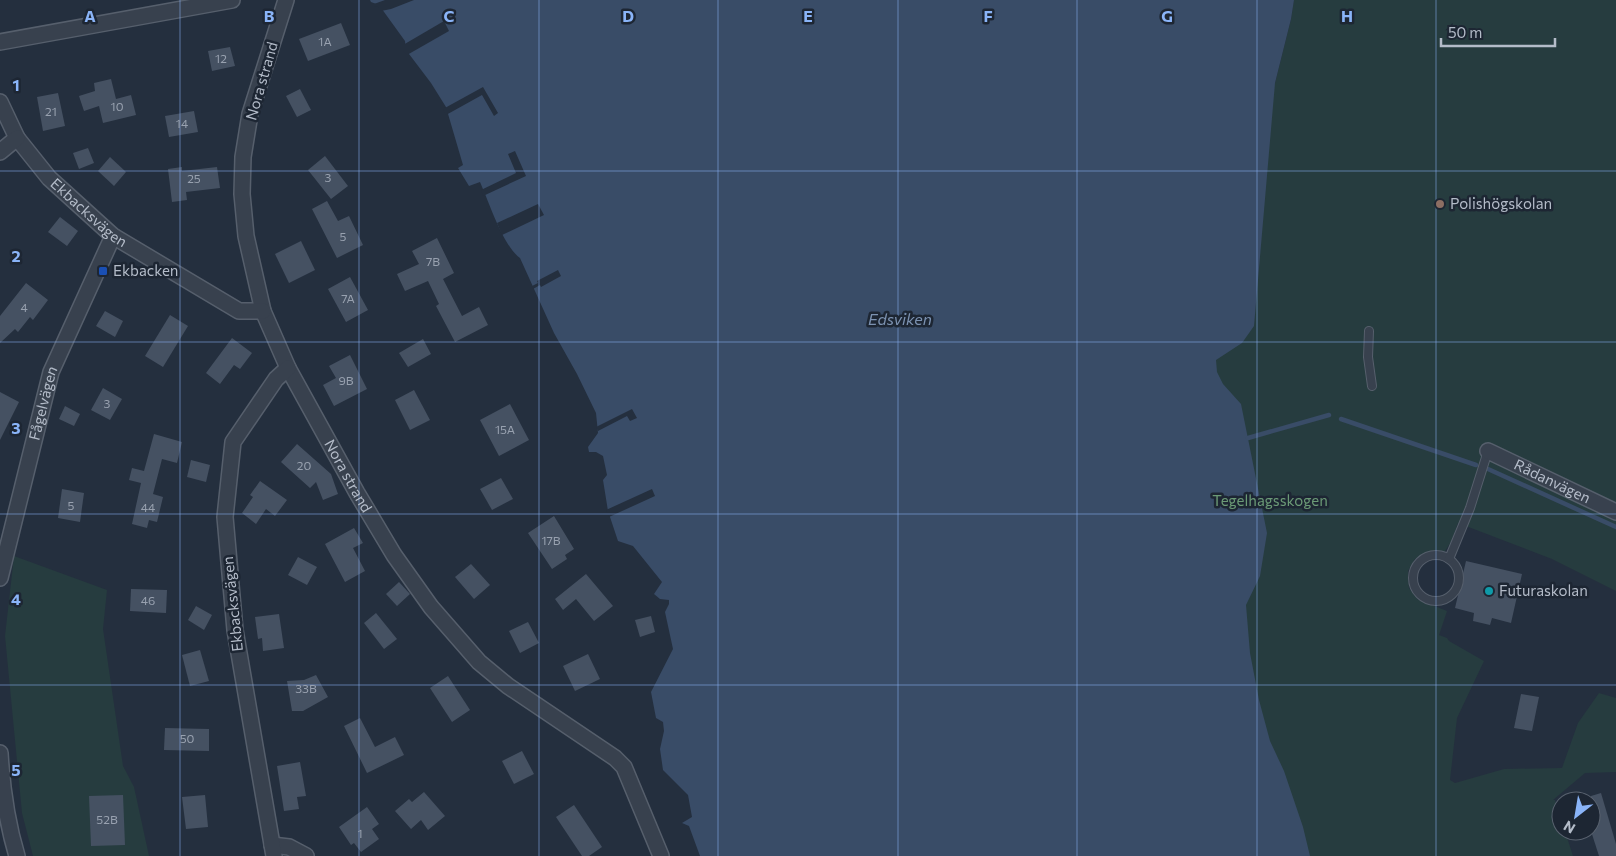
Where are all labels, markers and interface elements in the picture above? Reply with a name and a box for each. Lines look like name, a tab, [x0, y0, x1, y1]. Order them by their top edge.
text: A	[84, 6, 96, 25]
text: B	[264, 6, 275, 25]
text: C	[444, 6, 455, 25]
text: D	[622, 6, 634, 25]
text: E	[803, 6, 813, 25]
text: F	[983, 6, 993, 25]
text: G	[1161, 6, 1173, 25]
text: H	[1341, 6, 1353, 25]
scale bar	[1441, 15, 1555, 47]
text: 50 m	[1448, 23, 1482, 41]
house number: 1A	[318, 34, 332, 48]
street label: Nora strand	[241, 39, 281, 122]
house number: 12	[215, 51, 227, 65]
text: 1	[12, 75, 20, 94]
house number: 10	[111, 99, 124, 113]
house number: 21	[45, 104, 57, 118]
house number: 14	[176, 116, 188, 130]
house number: 3	[325, 170, 332, 184]
house number: 25	[187, 171, 201, 185]
street label: Ekbacksvägen	[47, 174, 131, 250]
place label: Polishögskolan	[1450, 194, 1552, 212]
marker: Polishögskolan	[1434, 198, 1446, 210]
house number: 5	[340, 229, 347, 243]
text: 2	[11, 246, 21, 265]
house number: 7B	[426, 254, 440, 268]
place label: Ekbacken	[113, 261, 178, 279]
marker: Ekbacken	[97, 265, 109, 277]
house number: 7A	[341, 291, 355, 305]
house number: 4	[20, 300, 28, 314]
water label: Edsviken	[868, 309, 932, 328]
street label: Fågelvägen	[24, 363, 61, 442]
house number: 9B	[338, 373, 354, 387]
house number: 3	[104, 396, 111, 410]
text: 3	[11, 418, 21, 437]
house number: 15A	[495, 422, 515, 436]
street label: Nora strand	[321, 436, 376, 515]
street label: Rådanvägen	[1511, 455, 1594, 507]
house number: 20	[297, 458, 311, 472]
park label: Tegelhagsskogen	[1212, 491, 1328, 509]
house number: 5	[68, 498, 75, 512]
house number: 44	[141, 500, 155, 514]
house number: 17B	[541, 533, 561, 547]
street label: Ekbacksvägen	[218, 556, 246, 653]
place label: Futuraskolan	[1499, 581, 1588, 599]
marker: Futuraskolan	[1483, 585, 1495, 597]
text: 4	[11, 589, 21, 608]
house number: 46	[141, 593, 155, 607]
house number: 33B	[295, 681, 317, 695]
house number: 50	[180, 731, 195, 745]
text: 5	[11, 760, 21, 779]
north arrow	[1551, 791, 1601, 841]
house number: 52B	[96, 812, 118, 826]
text: N	[1560, 818, 1578, 838]
house number: 1	[357, 826, 363, 840]

